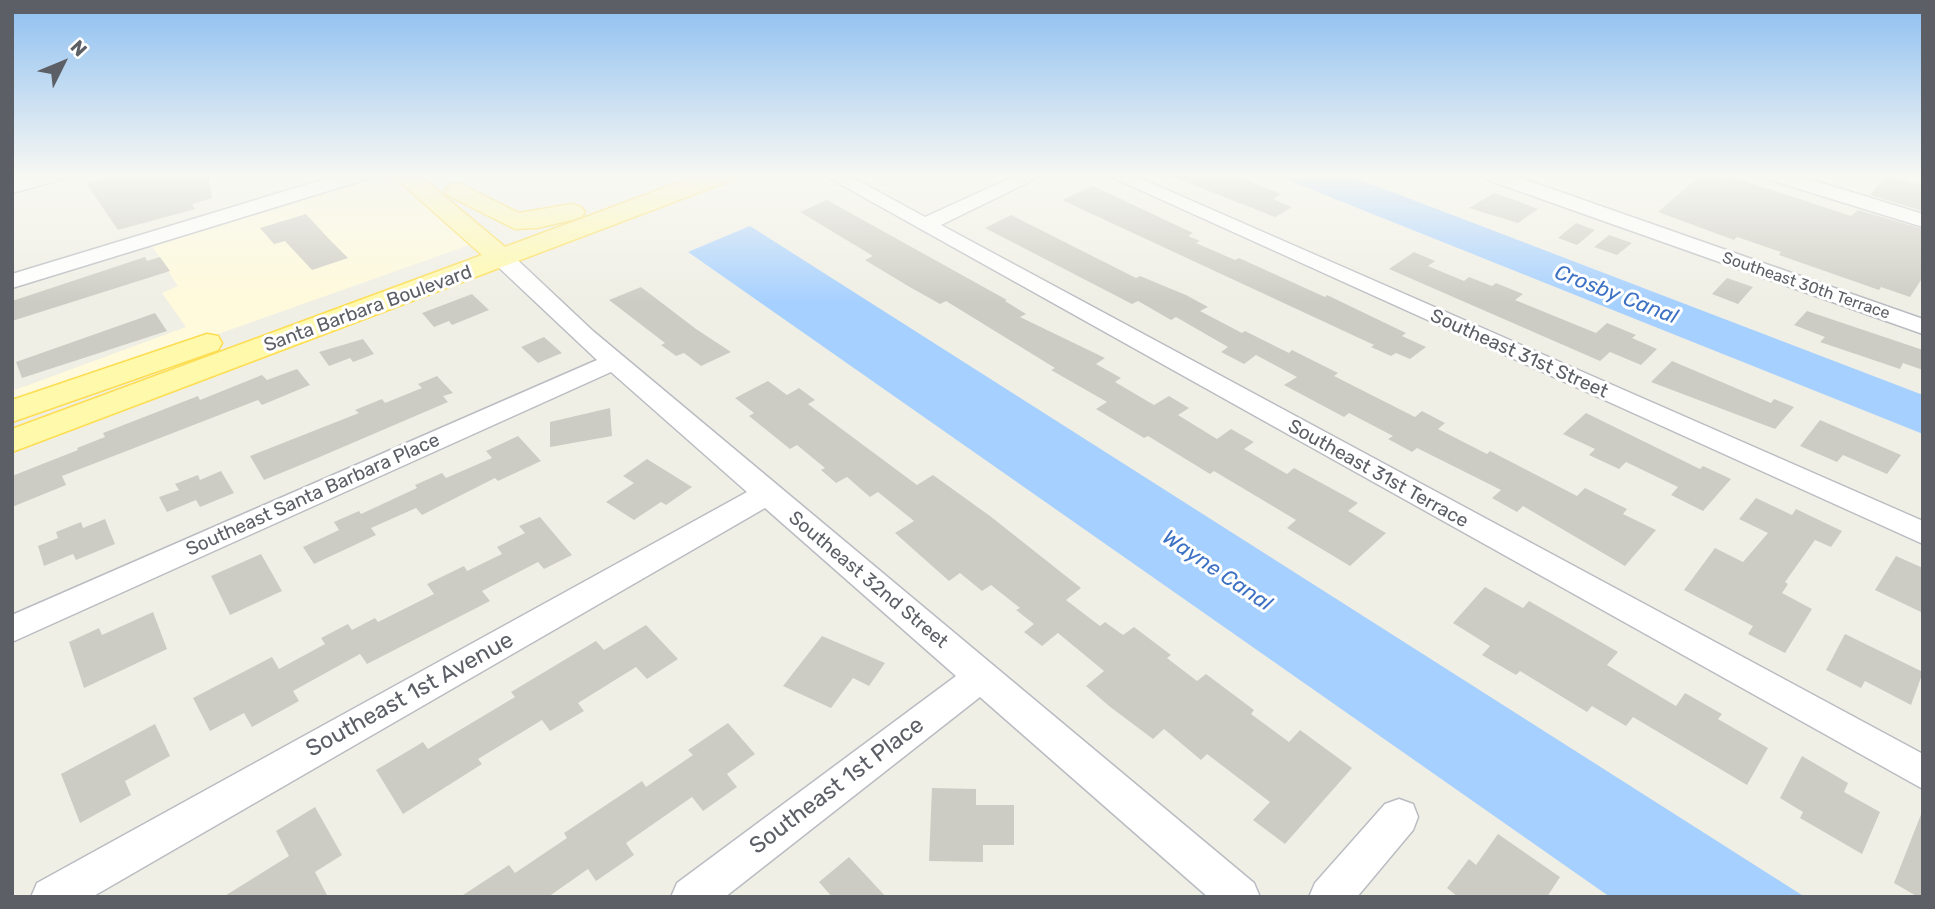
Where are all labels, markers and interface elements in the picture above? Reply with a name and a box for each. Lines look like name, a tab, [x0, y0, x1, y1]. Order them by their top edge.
north arrow	[28, 28, 98, 98]
text: N	[66, 35, 92, 61]
street label: Southeast 30th Terrace	[1720, 248, 1892, 324]
water label: Crosby Canal	[1551, 260, 1681, 330]
street label: Santa Barbara Boulevard	[261, 261, 475, 357]
street label: Southeast 31st Street	[1427, 305, 1611, 403]
street label: Southeast 31st Terrace	[1284, 415, 1472, 533]
street label: Southeast Santa Barbara Place	[183, 429, 443, 561]
street label: Southeast 32nd Street	[784, 507, 952, 653]
water label: Wayne Canal	[1157, 525, 1277, 617]
street label: Southeast 1st Avenue	[301, 626, 519, 764]
street label: Southeast 1st Place	[744, 711, 930, 861]

